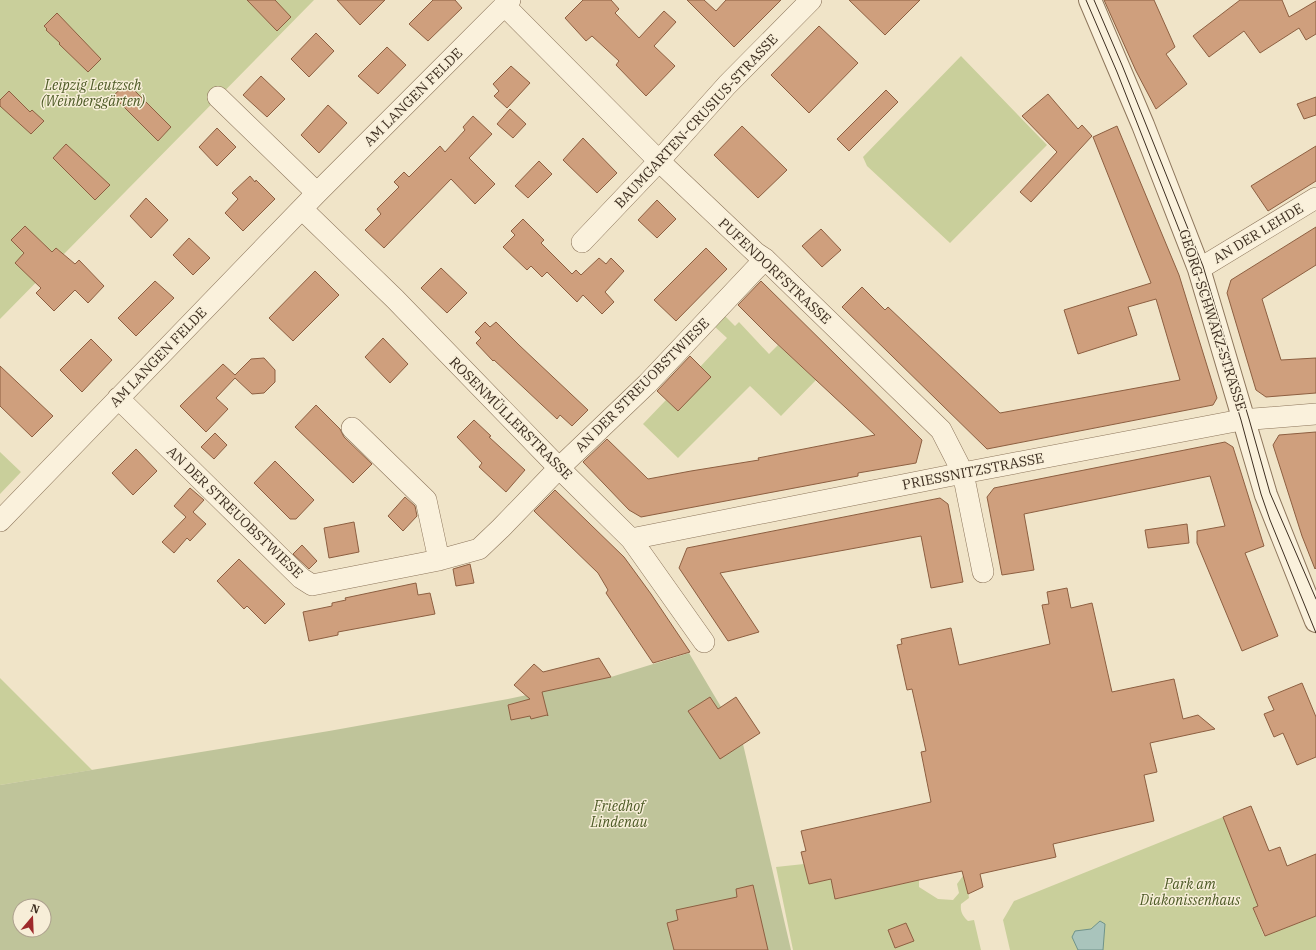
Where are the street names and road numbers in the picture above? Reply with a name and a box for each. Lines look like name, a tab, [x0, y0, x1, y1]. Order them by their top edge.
street label: BAUMGARTEN-CRUSIUS-STRASSE	[610, 30, 782, 212]
street label: AM LANGEN FELDE	[360, 44, 466, 150]
street label: AN DER LEHDE	[1209, 199, 1307, 267]
street label: PUFENDORFSTRASSE	[715, 214, 835, 328]
street label: GEORG-SCHWARZ-STRASSE	[1175, 227, 1251, 413]
street label: AM LANGEN FELDE	[106, 303, 210, 411]
street label: AN DER STREUOBSTWIESE	[571, 314, 713, 456]
street label: ROSENMÜLLERSTRASSE	[446, 353, 576, 483]
street label: AN DER STREUOBSTWIESE	[163, 442, 307, 582]
street label: PRIESSNITZSTRASSE	[901, 448, 1045, 494]

